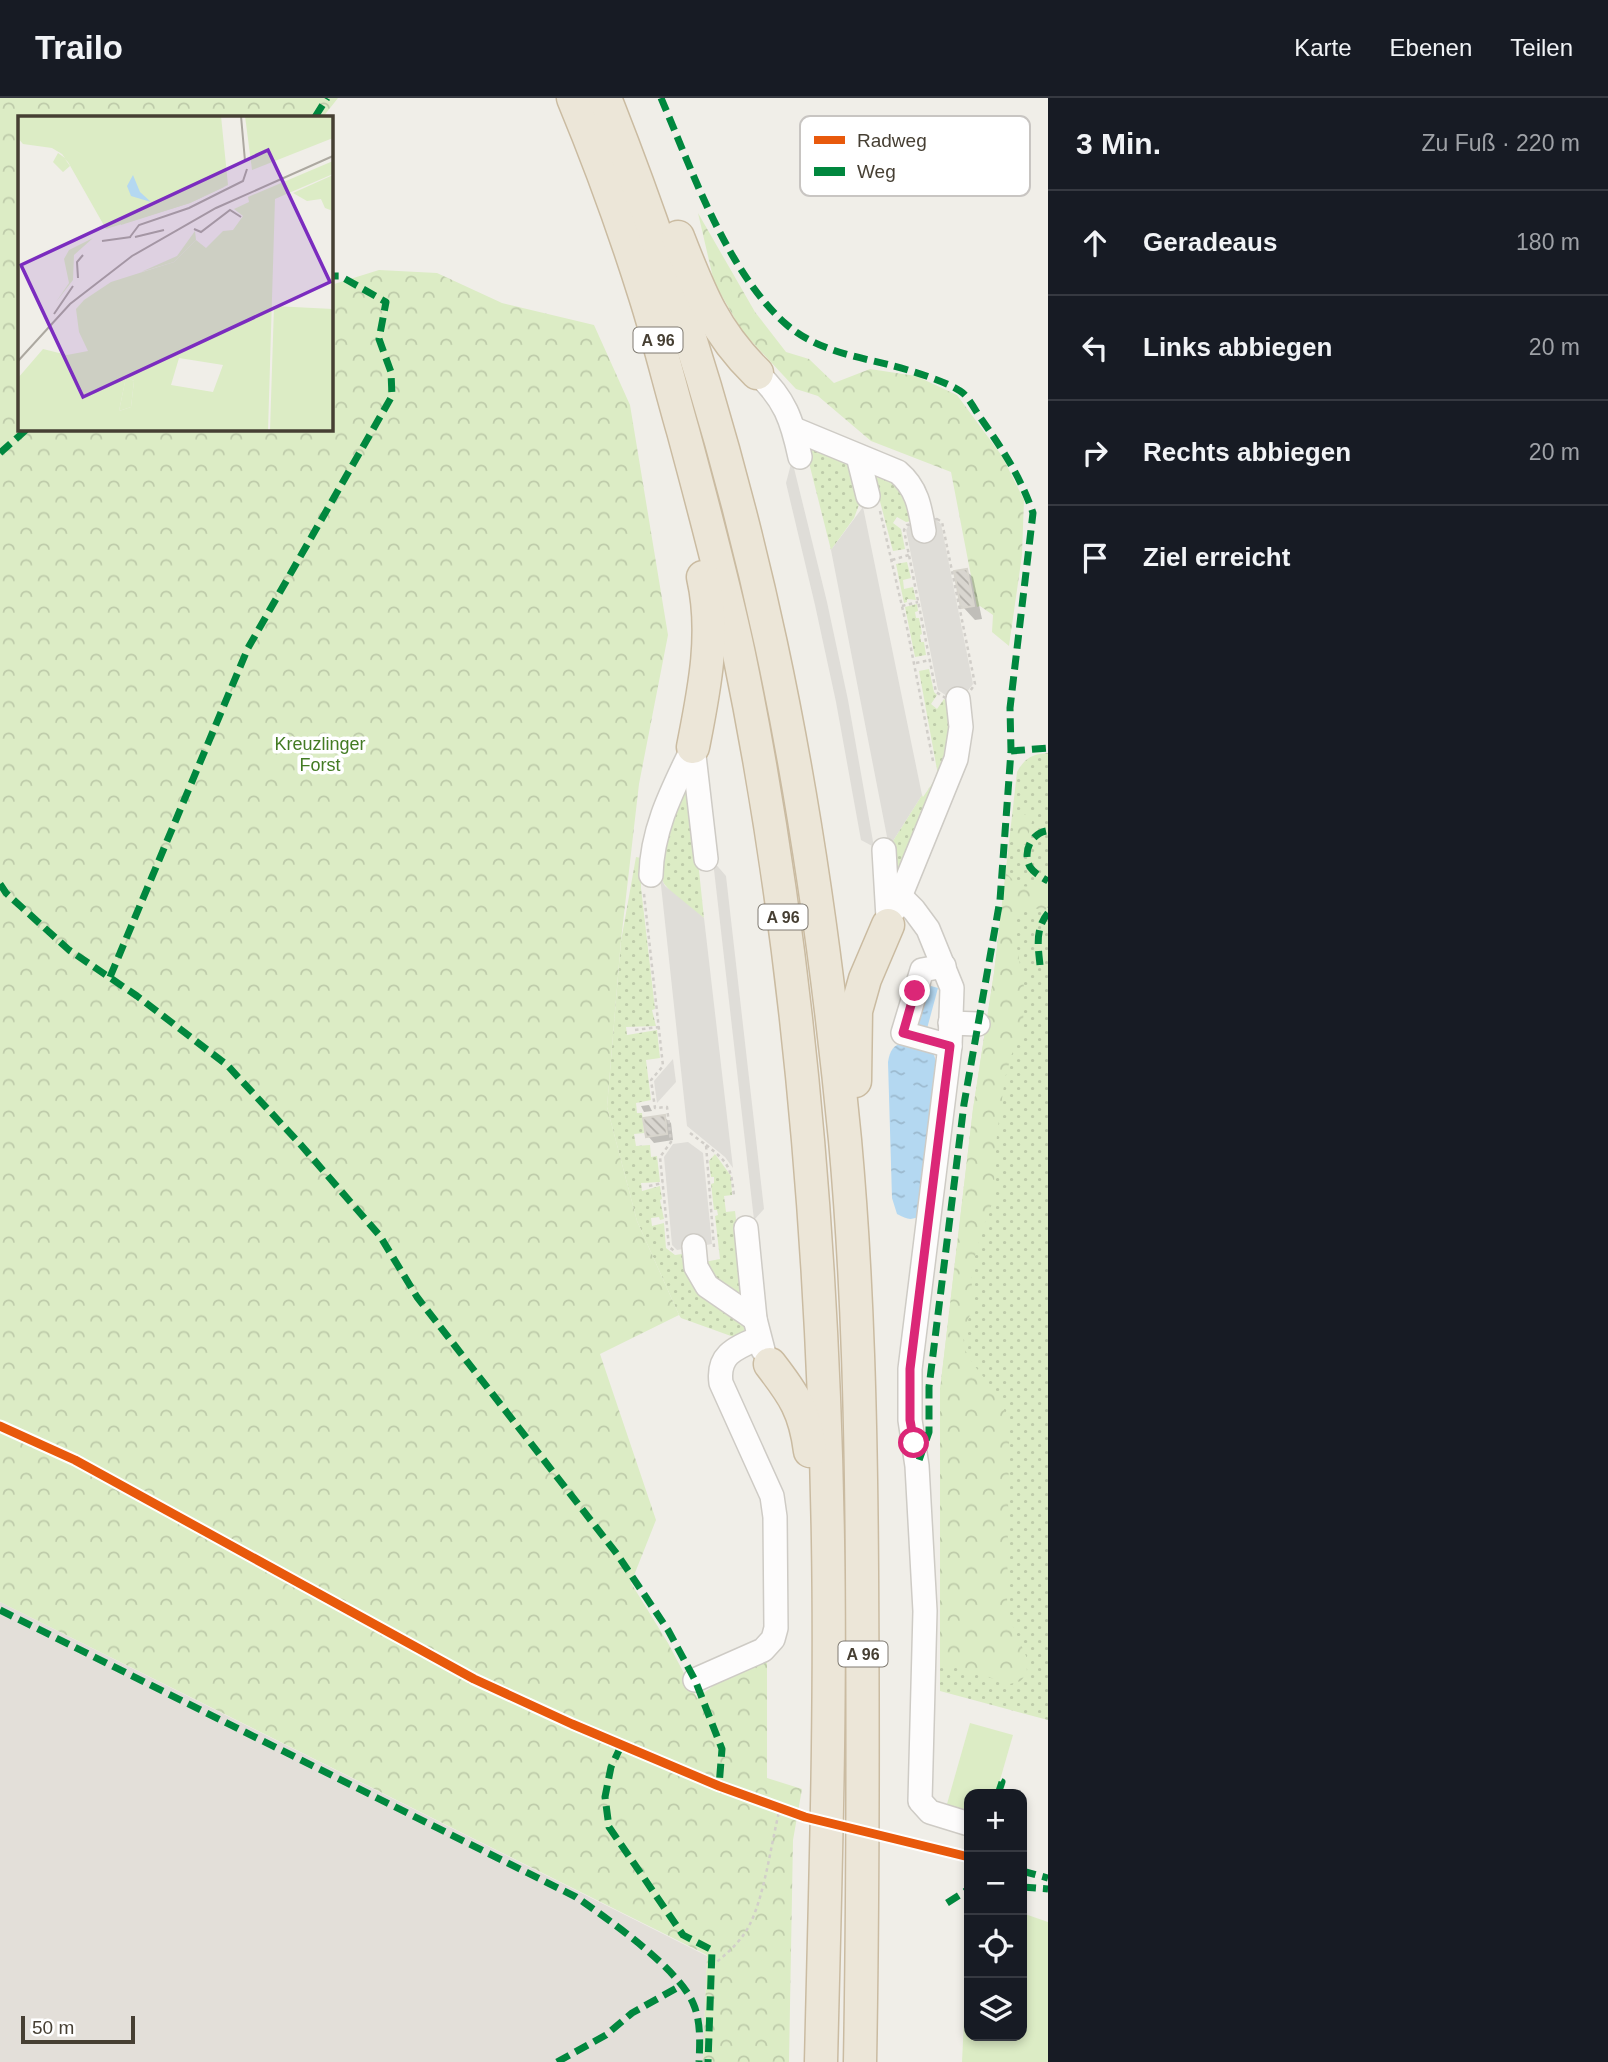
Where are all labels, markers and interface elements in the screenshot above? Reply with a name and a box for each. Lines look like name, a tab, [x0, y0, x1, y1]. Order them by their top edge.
text: Trailo	[35, 29, 123, 66]
text: Karte	[1294, 34, 1352, 61]
text: Ebenen	[1390, 34, 1472, 61]
text: Teilen	[1510, 34, 1573, 61]
inset map	[18, 116, 332, 430]
legend	[800, 116, 1030, 196]
text: 3 Min.	[1076, 127, 1161, 160]
text: Radweg	[857, 130, 927, 151]
text: Zu Fuß · 220 m	[1422, 130, 1580, 156]
text: Weg	[857, 161, 896, 182]
icon: ahead	[1076, 224, 1114, 262]
text: Geradeaus	[1143, 227, 1277, 257]
text: 180 m	[1516, 229, 1580, 255]
road number: A 96	[634, 328, 682, 352]
icon: left	[1076, 329, 1114, 367]
text: Links abbiegen	[1143, 332, 1332, 362]
text: 20 m	[1529, 334, 1580, 360]
icon: right	[1076, 434, 1114, 472]
text: Rechts abbiegen	[1143, 437, 1351, 467]
text: 20 m	[1529, 439, 1580, 465]
icon: arrive	[1076, 539, 1114, 577]
text: Ziel erreicht	[1143, 542, 1290, 572]
park label: Kreuzlinger Forst	[274, 734, 366, 775]
road number: A 96	[758, 904, 808, 930]
route end	[899, 975, 930, 1006]
route start	[898, 1427, 929, 1458]
road number: A 96	[838, 1642, 888, 1666]
map controls	[964, 1789, 1027, 2041]
button: +	[964, 1789, 1027, 1852]
button: −	[964, 1852, 1027, 1915]
button: locate	[964, 1915, 1027, 1978]
button: layers	[964, 1978, 1027, 2041]
scale bar	[21, 2013, 135, 2045]
text: 50 m	[32, 2017, 74, 2038]

